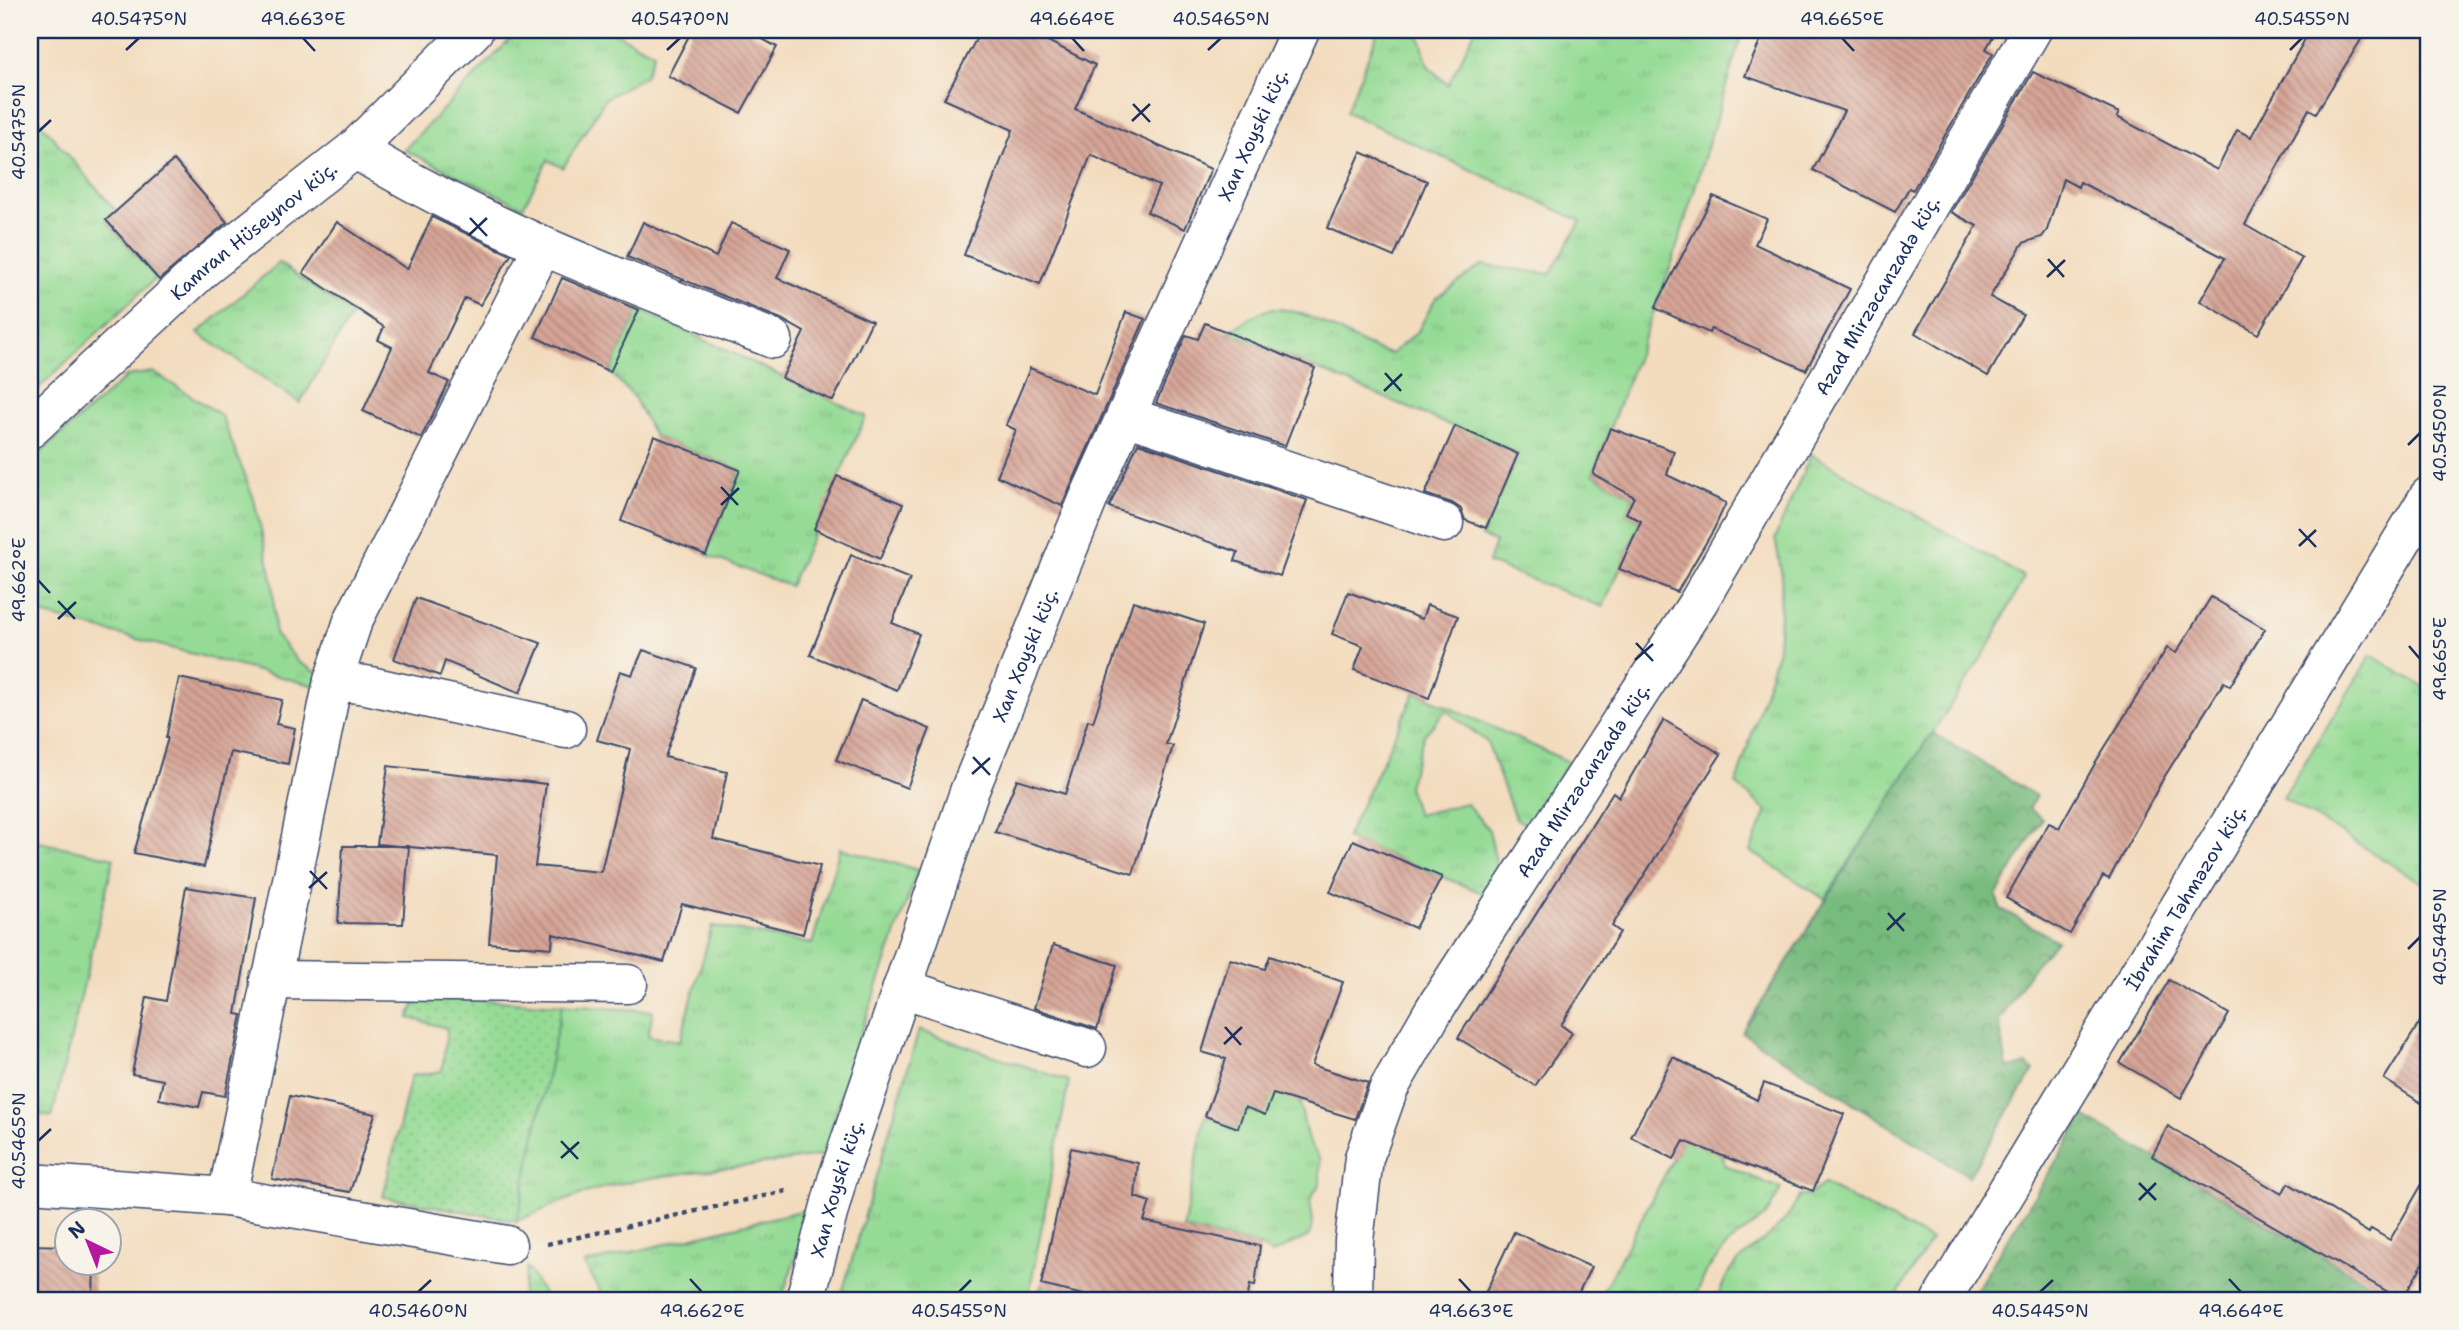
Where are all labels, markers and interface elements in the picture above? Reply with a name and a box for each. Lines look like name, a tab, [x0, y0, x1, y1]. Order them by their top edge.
text: 40.5475°N	[91, 7, 187, 31]
text: 49.663°E	[260, 7, 346, 31]
text: 40.5470°N	[631, 7, 729, 31]
text: 49.664°E	[1029, 7, 1115, 31]
text: 40.5465°N	[1172, 7, 1270, 31]
text: 49.665°E	[1800, 7, 1884, 31]
text: 40.5455°N	[2254, 7, 2350, 31]
street label: Xan Xoyski küç.	[1212, 65, 1294, 205]
text: 40.5475°N	[7, 84, 31, 180]
street label: Kamran Hüseynov küç.	[165, 156, 342, 306]
street label: Azad Mirzəcanzadə küç.	[1810, 191, 1946, 400]
text: 40.5450°N	[2428, 384, 2452, 482]
text: 49.662°E	[7, 537, 31, 623]
street label: Xan Xoyski küç.	[987, 585, 1064, 726]
text: 49.665°E	[2428, 617, 2452, 701]
street label: Azad Mirzəcanzadə küç.	[1511, 678, 1656, 882]
street label: İbrahim Təhməzov küç.	[2120, 800, 2252, 995]
text: 40.5445°N	[2428, 888, 2452, 986]
text: 40.5465°N	[7, 1092, 31, 1190]
street label: Xan Xoyski küç.	[805, 1117, 870, 1260]
north arrow	[52, 1208, 122, 1278]
text: N	[63, 1216, 91, 1244]
text: 40.5460°N	[368, 1299, 468, 1323]
text: 49.662°E	[659, 1299, 745, 1323]
text: 40.5455°N	[911, 1299, 1007, 1323]
text: 49.663°E	[1428, 1299, 1514, 1323]
text: 40.5445°N	[1991, 1299, 2089, 1323]
text: 49.664°E	[2198, 1299, 2284, 1323]

